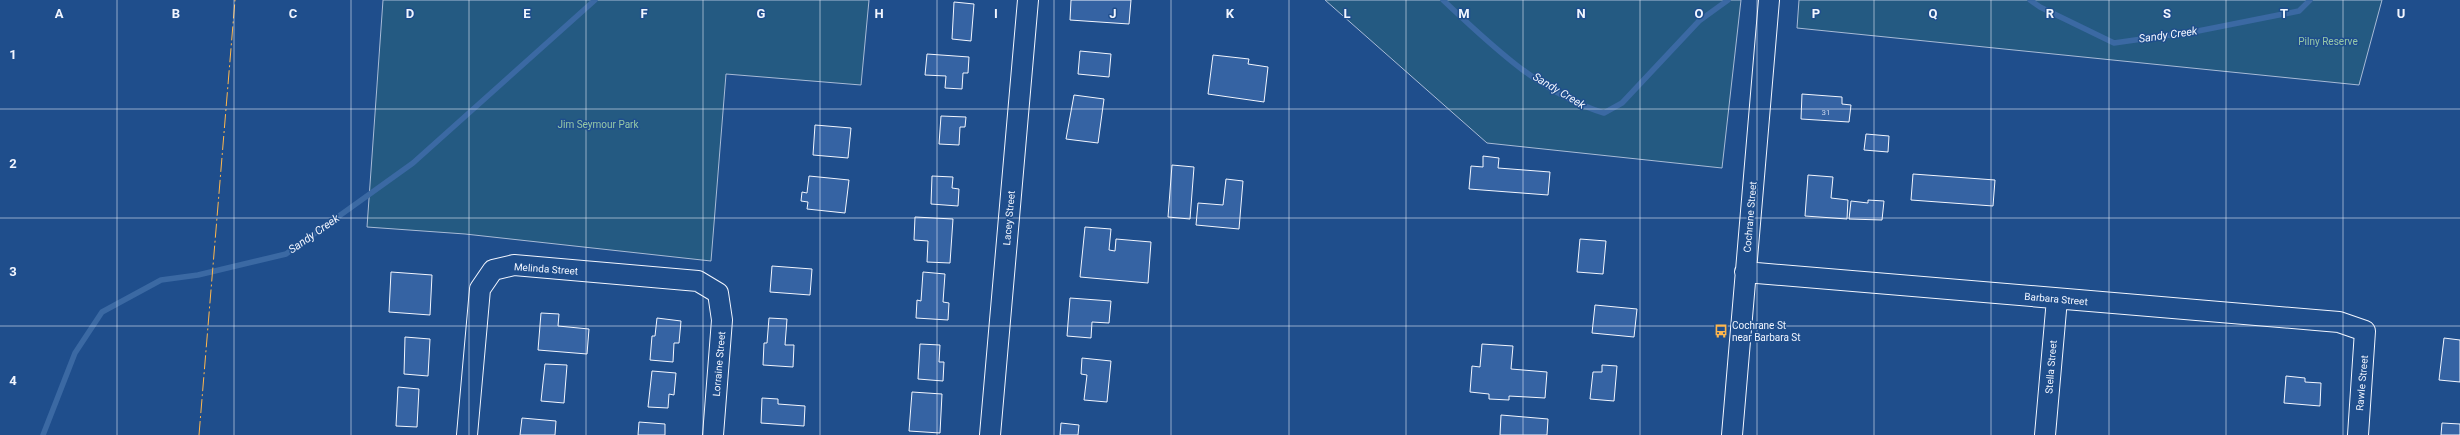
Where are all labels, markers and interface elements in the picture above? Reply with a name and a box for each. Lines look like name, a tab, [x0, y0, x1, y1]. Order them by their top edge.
text: A	[55, 6, 64, 21]
text: B	[172, 6, 180, 21]
text: C	[289, 6, 298, 21]
text: D	[406, 6, 414, 21]
text: E	[523, 6, 531, 21]
text: F	[640, 6, 648, 21]
text: G	[757, 6, 766, 21]
text: H	[874, 6, 884, 21]
text: I	[994, 6, 998, 21]
text: J	[1109, 6, 1117, 21]
text: K	[1226, 6, 1235, 21]
text: L	[1343, 6, 1351, 21]
text: M	[1458, 6, 1470, 21]
text: N	[1576, 6, 1586, 21]
text: O	[1695, 6, 1704, 21]
text: P	[1812, 6, 1820, 21]
text: Q	[1929, 6, 1938, 21]
text: R	[2046, 6, 2055, 21]
text: S	[2163, 6, 2171, 21]
text: T	[2280, 6, 2288, 21]
text: U	[2397, 6, 2405, 21]
water label: Sandy Creek	[2138, 24, 2199, 46]
park label: Pilny Reserve	[2298, 36, 2358, 47]
text: 1	[9, 47, 17, 62]
water label: Sandy Creek	[1530, 70, 1588, 112]
house number: 31	[1822, 108, 1831, 117]
park label: Jim Seymour Park	[557, 119, 639, 130]
text: 2	[9, 156, 17, 171]
street label: Cochrane Street	[1741, 181, 1759, 253]
street label: Lacey Street	[1001, 190, 1017, 246]
water label: Sandy Creek	[286, 211, 342, 256]
street label: Melinda Street	[514, 261, 578, 277]
text: 3	[9, 264, 17, 279]
street label: Barbara Street	[2024, 291, 2088, 307]
place label: Cochrane St near Barbara St	[1732, 320, 1801, 343]
bus stop icon: Cochrane St near Barbara St	[1713, 323, 1729, 339]
street label: Lorraine Street	[711, 331, 727, 397]
street label: Stella Street	[2043, 340, 2059, 394]
street label: Rawle Street	[2354, 355, 2370, 411]
text: 4	[9, 373, 17, 388]

